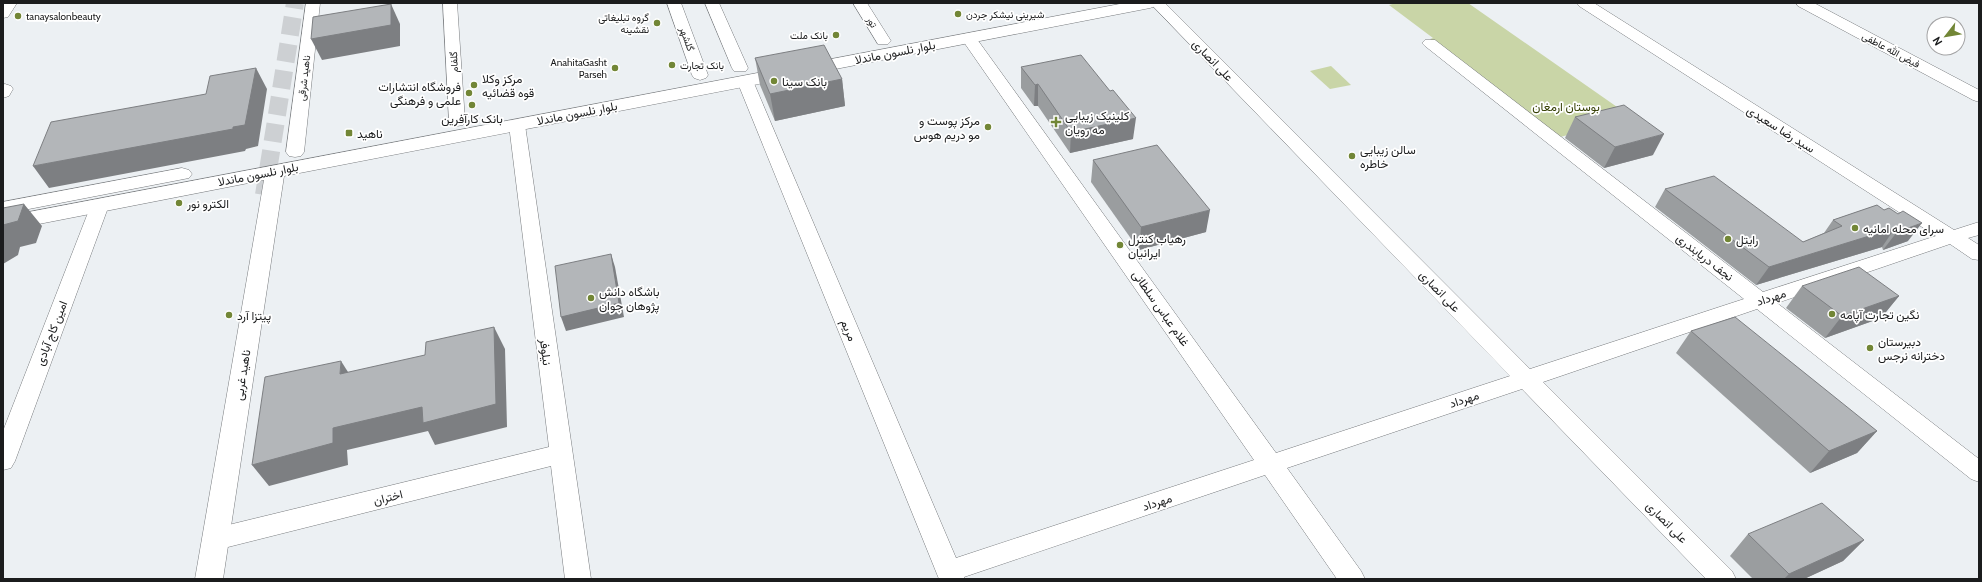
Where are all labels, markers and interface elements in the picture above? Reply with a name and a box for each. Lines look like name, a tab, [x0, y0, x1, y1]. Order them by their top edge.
place label: شیرینی نیشکر جردن	[966, 8, 1045, 21]
marker: شیرینی نیشکر جردن	[953, 9, 963, 19]
place label: tanaysalonbeauty	[26, 10, 101, 23]
marker: tanaysalonbeauty	[13, 11, 23, 21]
place label: گروه تبلیغاتی نقشینه	[598, 11, 650, 36]
street label: تور	[863, 13, 880, 30]
north arrow	[1926, 16, 1966, 56]
marker: گروه تبلیغاتی نقشینه	[652, 18, 662, 28]
street label: گلشهر	[676, 24, 698, 53]
place label: بانک ملت	[790, 29, 828, 42]
street label: فیض الله عاطفی	[1860, 29, 1923, 71]
marker: بانک ملت	[831, 30, 841, 40]
text: N	[1929, 34, 1945, 48]
street label: علی انصاری	[1189, 36, 1237, 85]
street label: بلوار نلسون ماندلا	[853, 37, 937, 68]
street label: گلفام	[447, 51, 461, 73]
street label: ناهید شرقی	[295, 54, 313, 101]
place label: AnahitaGasht Parseh	[551, 56, 608, 81]
place label: بانک تجارت	[680, 59, 724, 72]
marker: بانک تجارت	[667, 60, 677, 70]
marker: AnahitaGasht Parseh	[610, 63, 620, 73]
place label: مرکز وکلا قوه قضائیه	[482, 71, 534, 101]
place label: بانک سینا	[782, 74, 827, 89]
marker: بانک سینا	[769, 76, 779, 86]
place label: فروشگاه انتشارات علمی و فرهنگی	[378, 79, 461, 109]
marker: مرکز وکلا قوه قضائیه	[469, 80, 479, 90]
marker: فروشگاه انتشارات علمی و فرهنگی	[464, 88, 474, 98]
street label: بلوار نلسون ماندلا	[535, 98, 619, 129]
park label: بوستان ارمغان	[1532, 99, 1600, 115]
marker: بانک کارآفرین	[467, 100, 477, 110]
street label: سید رضا سعیدی	[1744, 102, 1818, 157]
place label: کلینیک زیبایی مه رویان	[1065, 108, 1129, 138]
place label: بانک کارآفرین	[441, 111, 503, 127]
place label: مرکز پوست و مو دریم هوس	[914, 113, 980, 143]
marker: کلینیک زیبایی مه رویان	[1050, 116, 1062, 128]
marker: مرکز پوست و مو دریم هوس	[983, 122, 993, 132]
place label: ناهید	[357, 126, 383, 141]
marker: ناهید	[344, 128, 354, 138]
place label: سالن زیبایی خاطره	[1360, 142, 1416, 172]
marker: سالن زیبایی خاطره	[1347, 151, 1357, 161]
street label: بلوار نلسون ماندلا	[216, 159, 300, 190]
place label: الكترو نور	[186, 196, 229, 212]
marker: الكترو نور	[174, 198, 184, 208]
place label: سرای محله امانیه	[1863, 221, 1944, 237]
marker: سرای محله امانیه	[1850, 223, 1860, 233]
street label: نجف دریابندری	[1673, 230, 1737, 285]
place label: رهیاب کنترل ایرانیان	[1128, 231, 1186, 261]
place label: رایتل	[1736, 232, 1758, 248]
marker: رایتل	[1723, 234, 1733, 244]
marker: رهیاب کنترل ایرانیان	[1115, 240, 1125, 250]
street label: غلام عباس سلطانی	[1128, 267, 1193, 350]
street label: علی انصاری	[1416, 267, 1464, 316]
place label: باشگاه دانش پژوهان جوان	[599, 284, 660, 314]
street label: مهرداد	[1754, 285, 1788, 310]
marker: باشگاه دانش پژوهان جوان	[586, 293, 596, 303]
street label: امین کاج آبادی	[32, 298, 72, 368]
place label: نگین تجارت آپامه	[1840, 307, 1919, 323]
place label: پیتزا آرد	[237, 308, 271, 324]
marker: نگین تجارت آپامه	[1827, 309, 1837, 319]
marker: پیتزا آرد	[224, 310, 234, 320]
street label: مریم	[837, 317, 860, 344]
place label: دبیرستان دخترانه نرجس	[1878, 334, 1945, 364]
street label: نیلوفر	[536, 337, 555, 366]
marker: دبیرستان دخترانه نرجس	[1865, 343, 1875, 353]
street label: ناهید غربی	[231, 348, 254, 402]
street label: مهرداد	[1447, 387, 1481, 412]
street label: اختران	[372, 486, 405, 509]
street label: مهرداد	[1140, 490, 1174, 515]
street label: علی انصاری	[1642, 498, 1691, 547]

